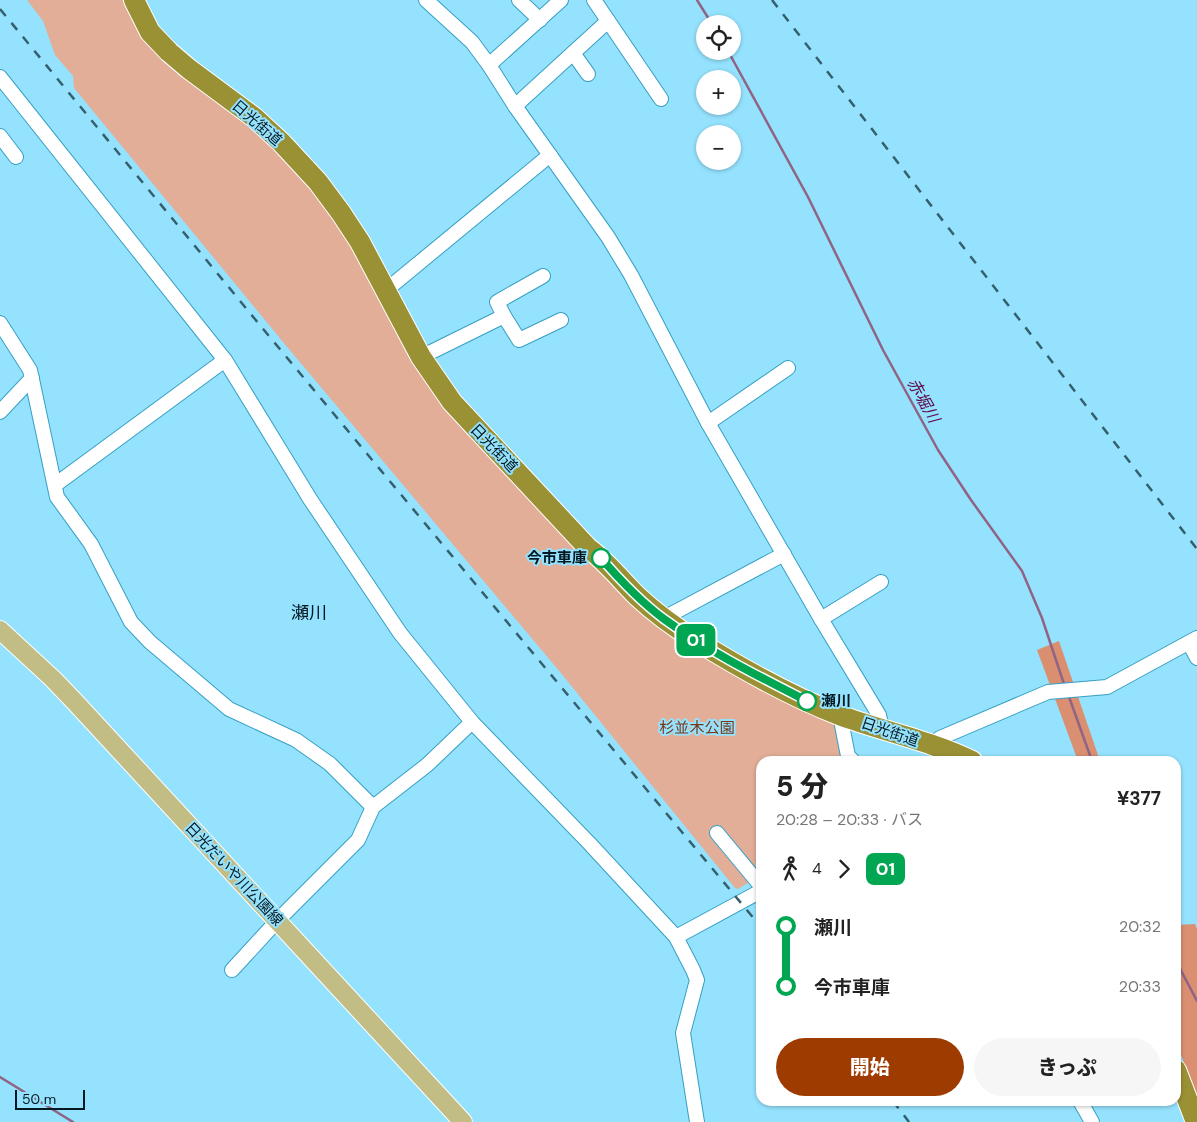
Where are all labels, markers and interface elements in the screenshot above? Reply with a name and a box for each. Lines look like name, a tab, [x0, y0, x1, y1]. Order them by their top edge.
map controls	[696, 15, 741, 170]
button: locate	[696, 15, 741, 60]
button: +	[696, 70, 741, 115]
street label: 日光街道	[228, 96, 286, 150]
button: −	[696, 125, 741, 170]
water label: 赤堀川	[903, 374, 945, 428]
street label: 日光街道	[466, 419, 522, 477]
place label: 今市車庫	[527, 548, 587, 568]
marker: 今市車庫	[591, 548, 611, 568]
district label: 瀬川	[291, 601, 327, 625]
line badge: 01	[674, 624, 718, 656]
text: 01	[686, 628, 706, 652]
marker: 瀬川	[797, 691, 817, 711]
place label: 瀬川	[821, 691, 851, 711]
street label: 日光街道	[858, 713, 922, 751]
park label: 杉並木公園	[659, 718, 735, 738]
text: 5 分	[776, 768, 828, 805]
text: ¥377	[1117, 786, 1161, 811]
text: 20:28 – 20:33 · バス	[776, 809, 923, 830]
street label: 日光だいや川公園線	[181, 818, 287, 930]
icon: walk	[776, 855, 804, 883]
icon: forward	[830, 855, 858, 883]
text: 01	[876, 857, 895, 881]
text: 4	[812, 858, 822, 879]
text: 瀬川	[814, 915, 852, 940]
text: 20:32	[1119, 916, 1161, 937]
text: 今市車庫	[814, 975, 890, 1000]
text: 20:33	[1119, 976, 1161, 997]
button: 開始	[776, 1038, 964, 1096]
button: きっぷ	[974, 1038, 1161, 1096]
scale bar	[15, 1087, 85, 1110]
text: 50 m	[22, 1090, 56, 1108]

